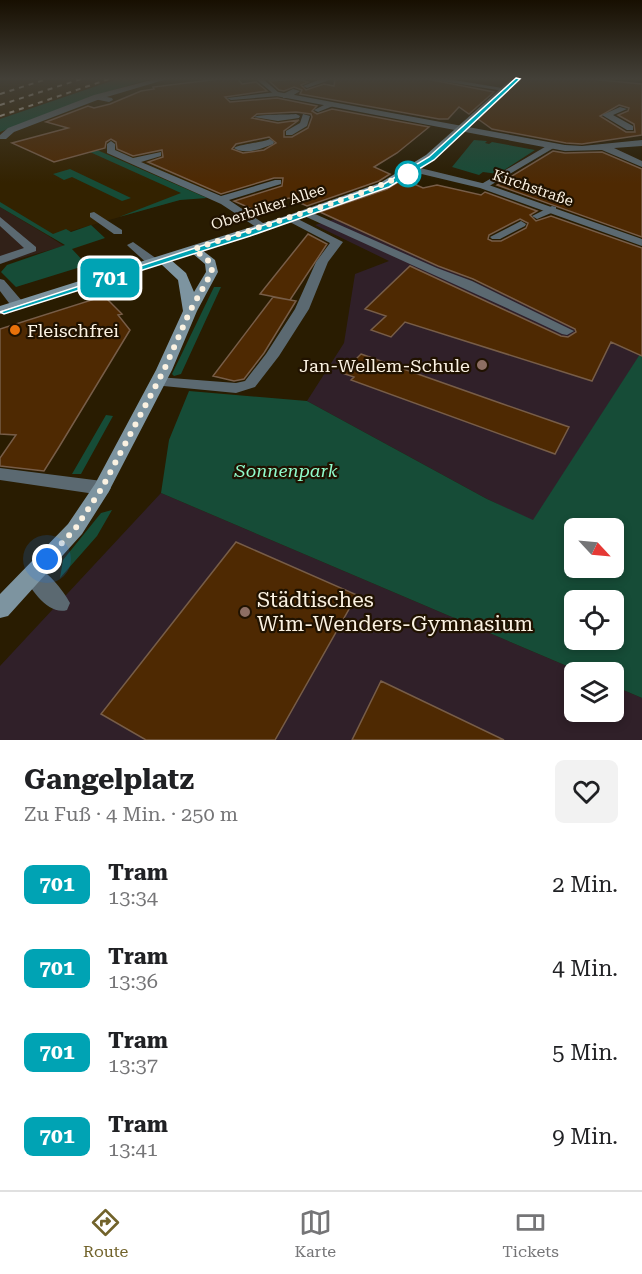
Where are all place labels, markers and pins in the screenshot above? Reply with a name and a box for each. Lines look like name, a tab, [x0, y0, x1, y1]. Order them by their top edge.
unlabelled marker	[395, 161, 421, 187]
place label: Fleischfrei	[27, 320, 119, 341]
marker: Fleischfrei	[8, 323, 22, 337]
place label: Jan-Wellem-Schule	[299, 355, 470, 376]
marker: Jan-Wellem-Schule	[475, 358, 489, 372]
place label: Städtisches Wim-Wenders-Gymnasium	[257, 588, 533, 636]
marker: Städtisches Wim-Wenders-Gymnasium	[238, 605, 252, 619]

